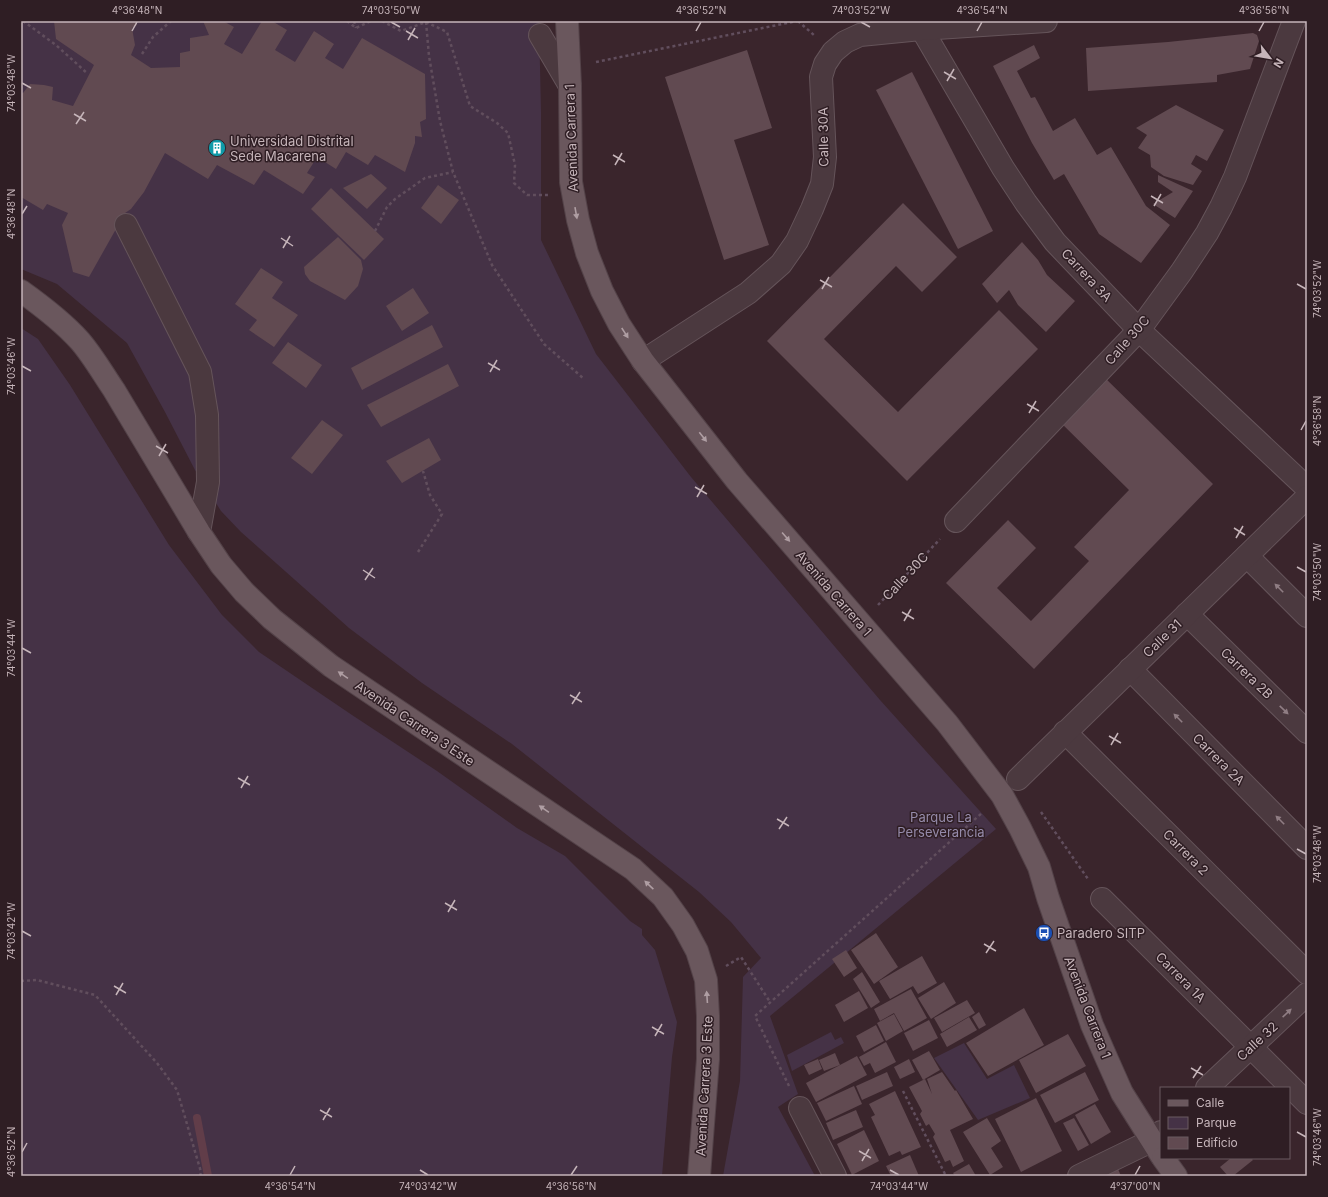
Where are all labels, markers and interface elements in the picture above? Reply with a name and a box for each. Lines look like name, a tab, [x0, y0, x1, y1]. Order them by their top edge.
text: 4°36'48"N	[112, 4, 162, 16]
text: 74°03'50"W	[362, 4, 420, 16]
text: 4°36'52"N	[676, 4, 726, 16]
text: 74°03'52"W	[832, 4, 890, 16]
text: 4°36'54"N	[957, 4, 1007, 16]
text: 4°36'56"N	[1239, 4, 1289, 16]
north arrow	[1250, 38, 1290, 78]
text: 74°03'48"W	[5, 54, 17, 112]
text: N	[1270, 56, 1287, 70]
street label: Avenida Carrera 1	[561, 84, 581, 192]
street label: Calle 30A	[814, 107, 832, 167]
place label: Universidad Distrital Sede Macarena	[230, 133, 354, 164]
building icon: Universidad Distrital Sede Macarena	[207, 138, 227, 158]
text: 4°36'48"N	[5, 189, 17, 239]
one-way arrow	[574, 207, 580, 220]
street label: Carrera 3A	[1058, 245, 1116, 305]
text: 74°03'52"W	[1311, 260, 1323, 318]
street label: Calle 30C	[1101, 312, 1153, 368]
one-way arrow	[621, 328, 629, 338]
text: 74°03'46"W	[5, 337, 17, 395]
text: 4°36'58"N	[1311, 396, 1323, 446]
one-way arrow	[698, 432, 707, 443]
one-way arrow	[781, 532, 790, 543]
text: 74°03'50"W	[1311, 543, 1323, 601]
street label: Avenida Carrera 1	[793, 547, 875, 639]
street label: Calle 30C	[879, 549, 931, 603]
one-way arrow	[1274, 583, 1284, 593]
street label: Calle 31	[1139, 616, 1185, 660]
text: 74°03'44"W	[5, 619, 17, 677]
street label: Carrera 2B	[1218, 644, 1276, 702]
one-way arrow	[337, 671, 349, 678]
street label: Avenida Carrera 3 Este	[352, 677, 478, 769]
one-way arrow	[1279, 705, 1289, 715]
one-way arrow	[1173, 713, 1183, 723]
street label: Carrera 2A	[1190, 730, 1248, 788]
one-way arrow	[538, 806, 550, 813]
park label: Parque La Perseverancia	[897, 809, 985, 840]
one-way arrow	[1275, 815, 1285, 825]
text: 74°03'48"W	[1311, 825, 1323, 883]
street label: Carrera 2	[1160, 826, 1212, 878]
one-way arrow	[644, 880, 655, 889]
text: 74°03'42"W	[5, 902, 17, 960]
bus stop icon: Paradero SITP	[1034, 923, 1054, 943]
place label: Paradero SITP	[1057, 925, 1145, 941]
street label: Carrera 1A	[1153, 949, 1209, 1005]
street label: Avenida Carrera 1	[1061, 954, 1115, 1060]
one-way arrow	[704, 991, 710, 1003]
one-way arrow	[1282, 1008, 1292, 1018]
street label: Avenida Carrera 3 Este	[692, 1015, 716, 1157]
street label: Calle 32	[1233, 1018, 1281, 1064]
legend	[1160, 1087, 1290, 1159]
text: Calle	[1196, 1095, 1224, 1110]
text: 74°03'46"W	[1311, 1108, 1323, 1166]
text: Parque	[1196, 1115, 1236, 1130]
text: 4°36'52"N	[5, 1127, 17, 1177]
text: Edificio	[1196, 1135, 1238, 1150]
text: 4°36'54"N	[265, 1180, 315, 1192]
text: 74°03'42"W	[399, 1180, 457, 1192]
text: 4°36'56"N	[546, 1180, 596, 1192]
text: 74°03'44"W	[870, 1180, 928, 1192]
text: 4°37'00"N	[1110, 1180, 1160, 1192]

